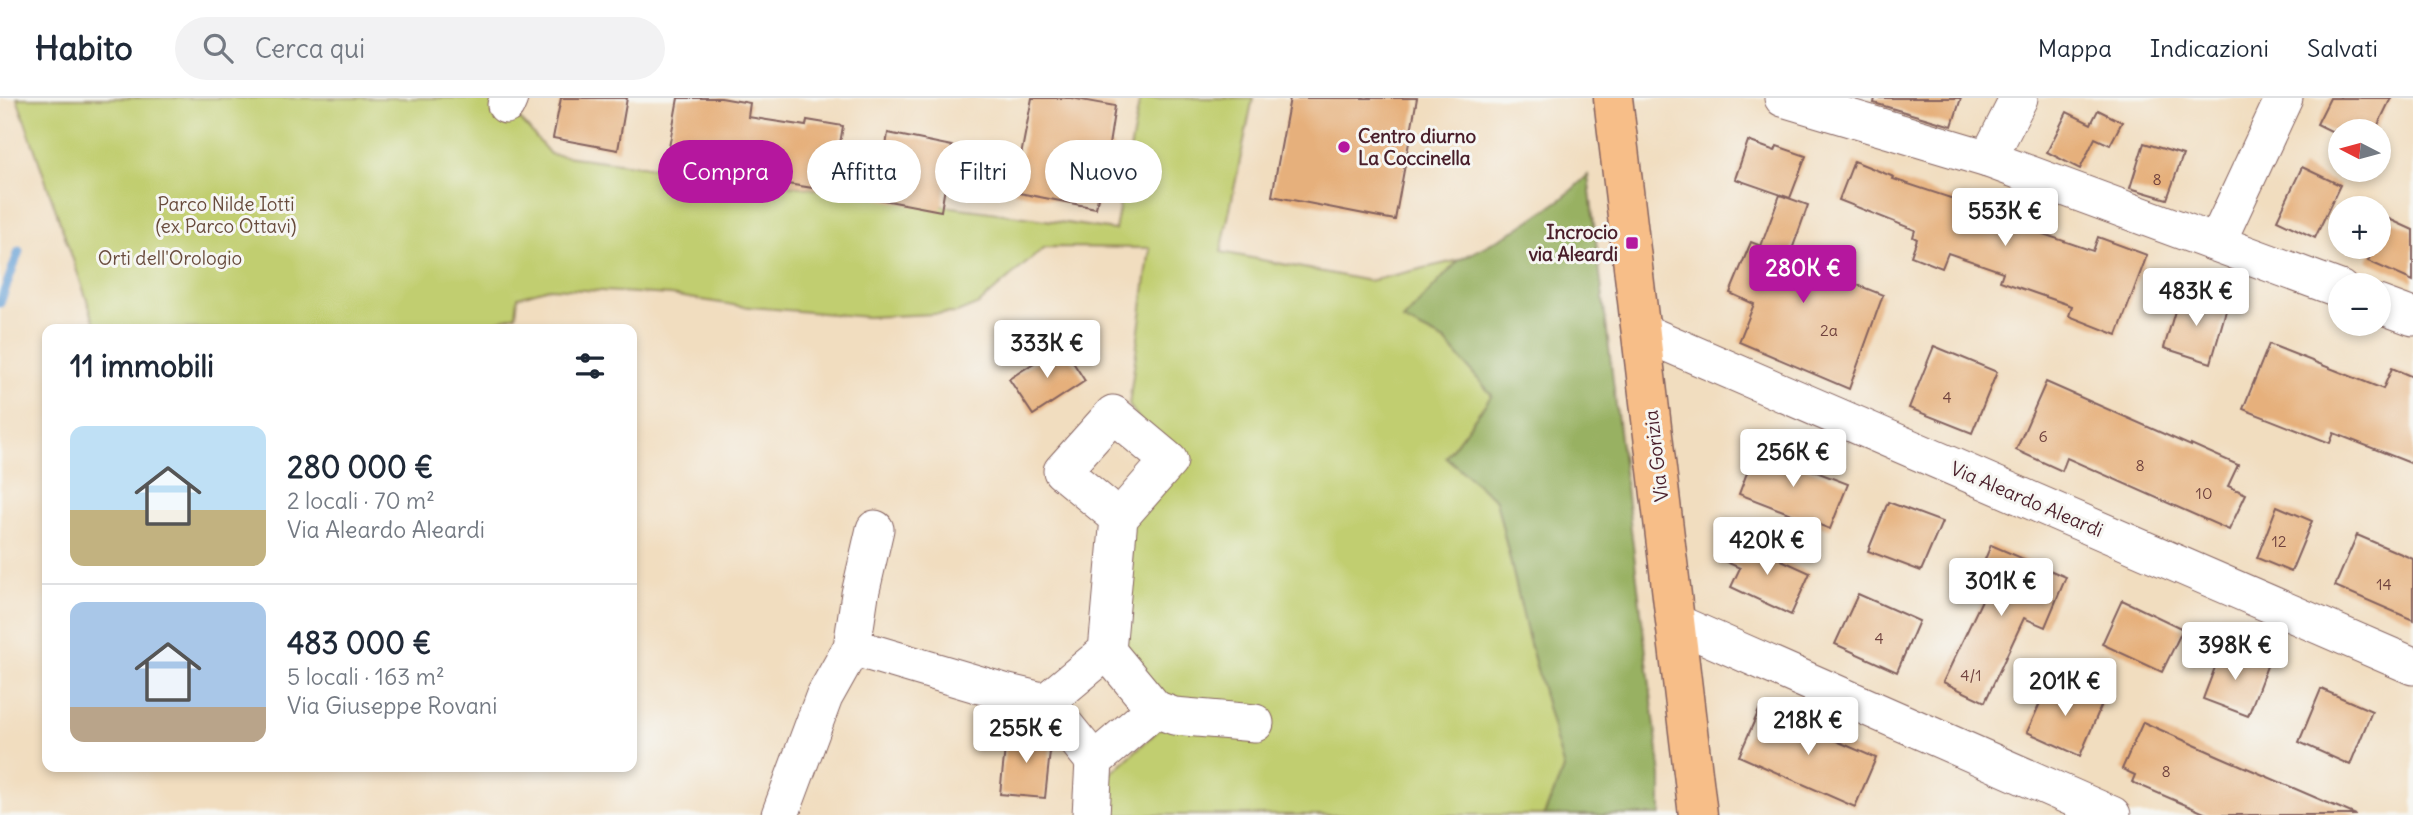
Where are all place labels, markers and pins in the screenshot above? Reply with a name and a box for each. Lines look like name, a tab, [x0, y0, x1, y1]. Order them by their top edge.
place label: Centro diurno La Coccinella	[1358, 124, 1477, 170]
marker: Centro diurno La Coccinella	[1336, 139, 1352, 155]
pin: 553K €	[1948, 188, 2062, 248]
place label: Incrocio via Aleardi	[1529, 220, 1618, 266]
marker: Incrocio via Aleardi	[1624, 235, 1640, 251]
pin: 280K €	[1746, 246, 1860, 305]
pin: 483K €	[2139, 268, 2253, 328]
pin: 333K €	[990, 320, 1104, 380]
pin: 256K €	[1736, 430, 1850, 489]
pin: 420K €	[1710, 518, 1824, 577]
pin: 301K €	[1944, 559, 2058, 618]
pin: 398K €	[2178, 622, 2292, 682]
pin: 201K €	[2008, 658, 2122, 718]
pin: 218K €	[1751, 698, 1865, 757]
pin: 255K €	[969, 706, 1083, 765]

